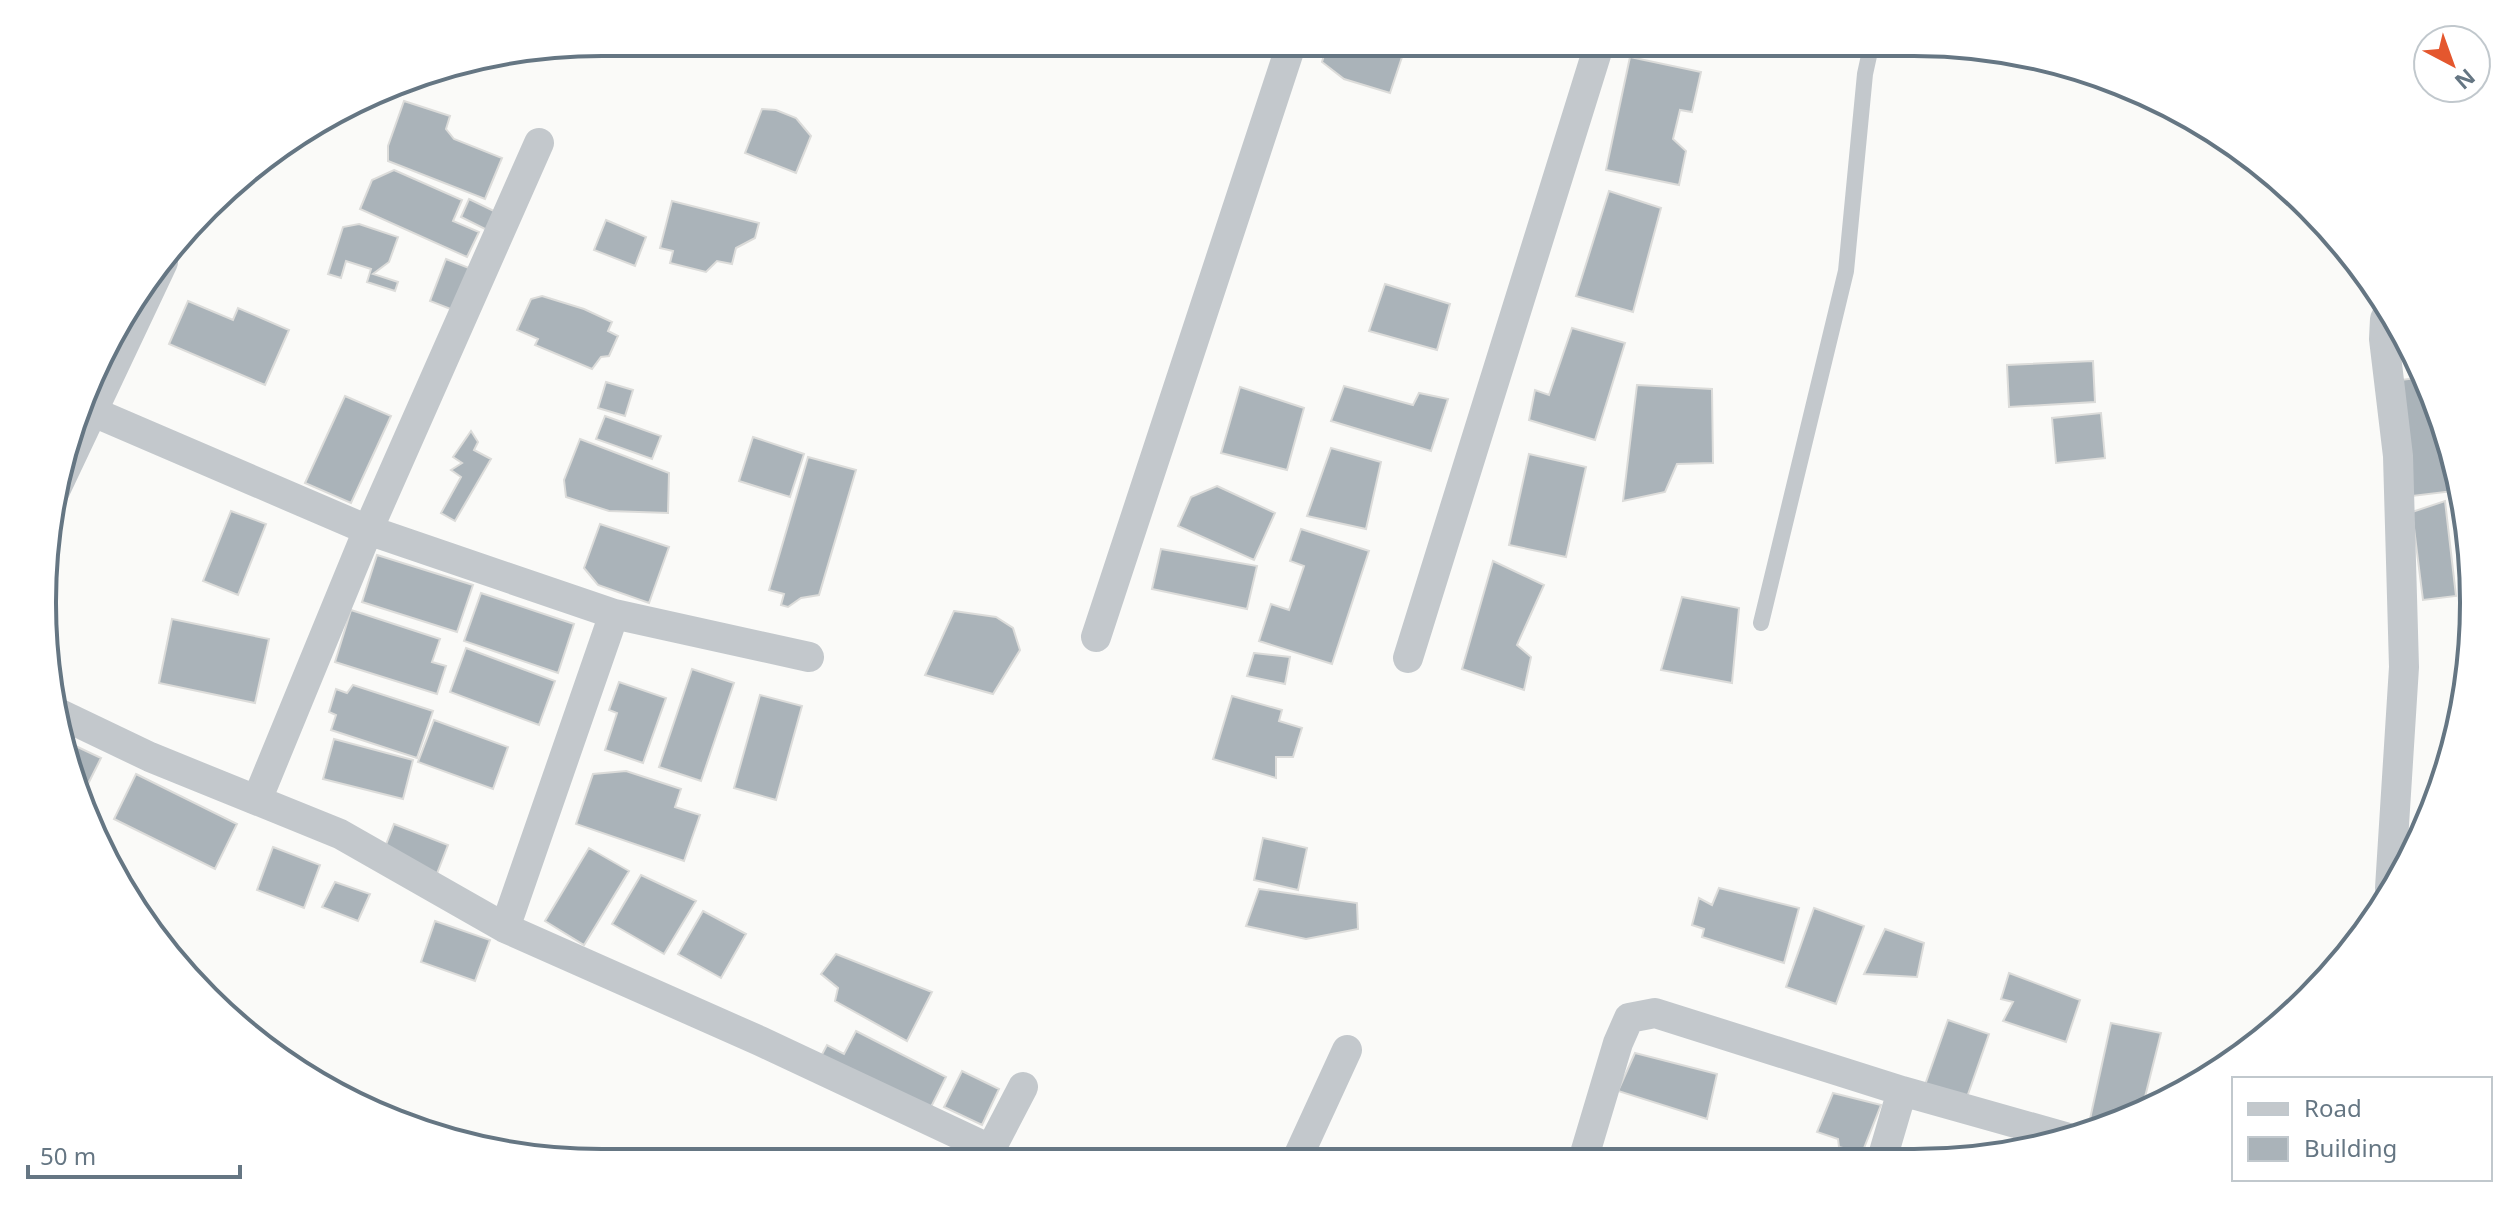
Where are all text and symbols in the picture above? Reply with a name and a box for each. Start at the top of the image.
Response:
north arrow [2412,24,2492,104]
text: N [2449,63,2482,97]
legend [2232,1077,2492,1181]
text: Road [2304,1091,2362,1124]
scale bar [28,1129,240,1179]
text: Building [2304,1131,2397,1164]
text: 50 m [40,1139,96,1172]

